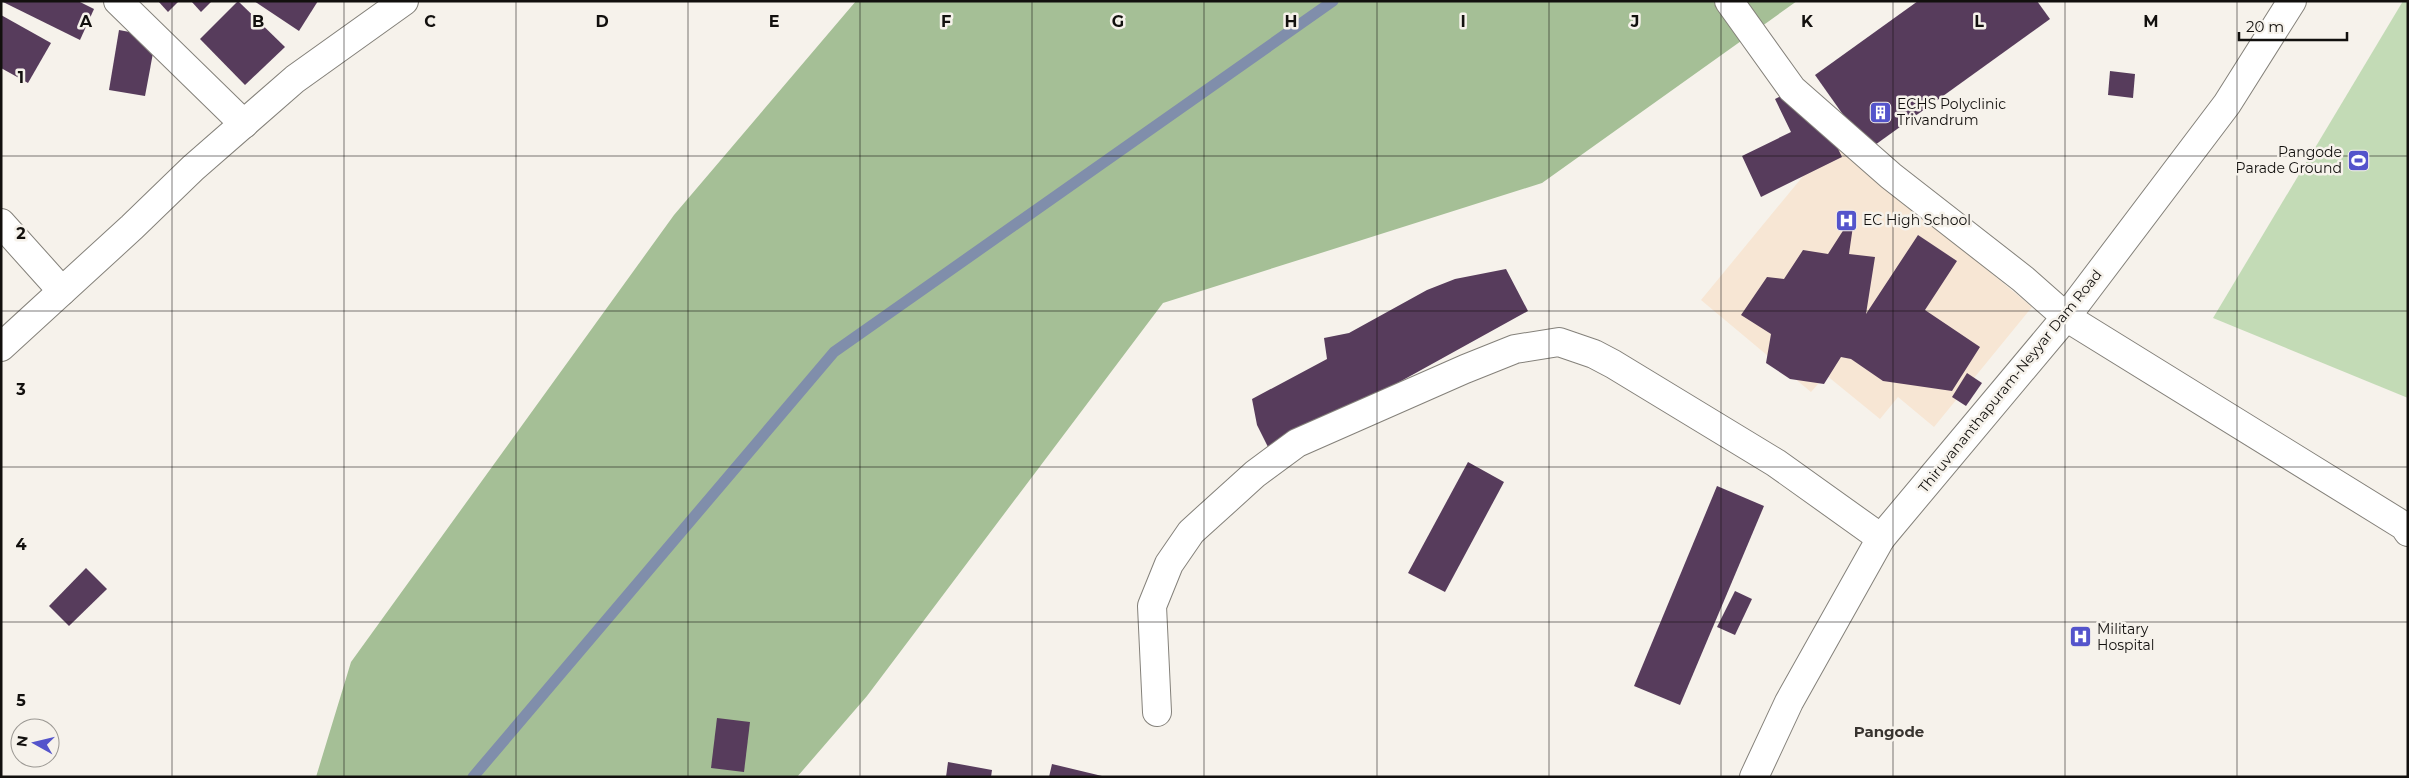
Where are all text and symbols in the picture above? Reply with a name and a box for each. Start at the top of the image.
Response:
scale bar [2239,10,2346,42]
text: A [79,12,93,31]
text: B [252,12,264,31]
text: C [424,12,436,31]
text: D [595,12,609,31]
text: E [769,12,779,31]
text: F [941,12,951,31]
text: G [1112,12,1124,31]
text: H [1285,12,1297,31]
text: I [1460,12,1466,31]
text: J [1630,12,1639,31]
text: K [1801,12,1814,31]
text: L [1974,12,1984,31]
text: M [2143,12,2159,31]
text: 20 m [2246,17,2284,36]
text: 1 [18,68,24,87]
place label: ECHS Polyclinic Trivandrum [1897,95,2006,129]
building icon: ECHS Polyclinic Trivandrum [1869,100,1893,124]
place label: Pangode Parade Ground [2236,143,2342,177]
sports icon: Pangode Parade Ground [2346,148,2370,172]
hospital icon: EC High School [1835,208,1859,232]
place label: EC High School [1863,211,1971,229]
text: 2 [16,224,26,243]
street label: Thiruvananthapuram-Neyyar Dam Road [1914,266,2106,496]
text: 3 [15,380,26,399]
text: 4 [15,535,27,554]
place label: Military Hospital [2097,620,2155,654]
hospital icon: Military Hospital [2069,625,2093,649]
text: 5 [16,691,26,710]
north arrow [10,718,60,768]
district label: Pangode [1854,722,1924,741]
text: N [12,734,32,748]

